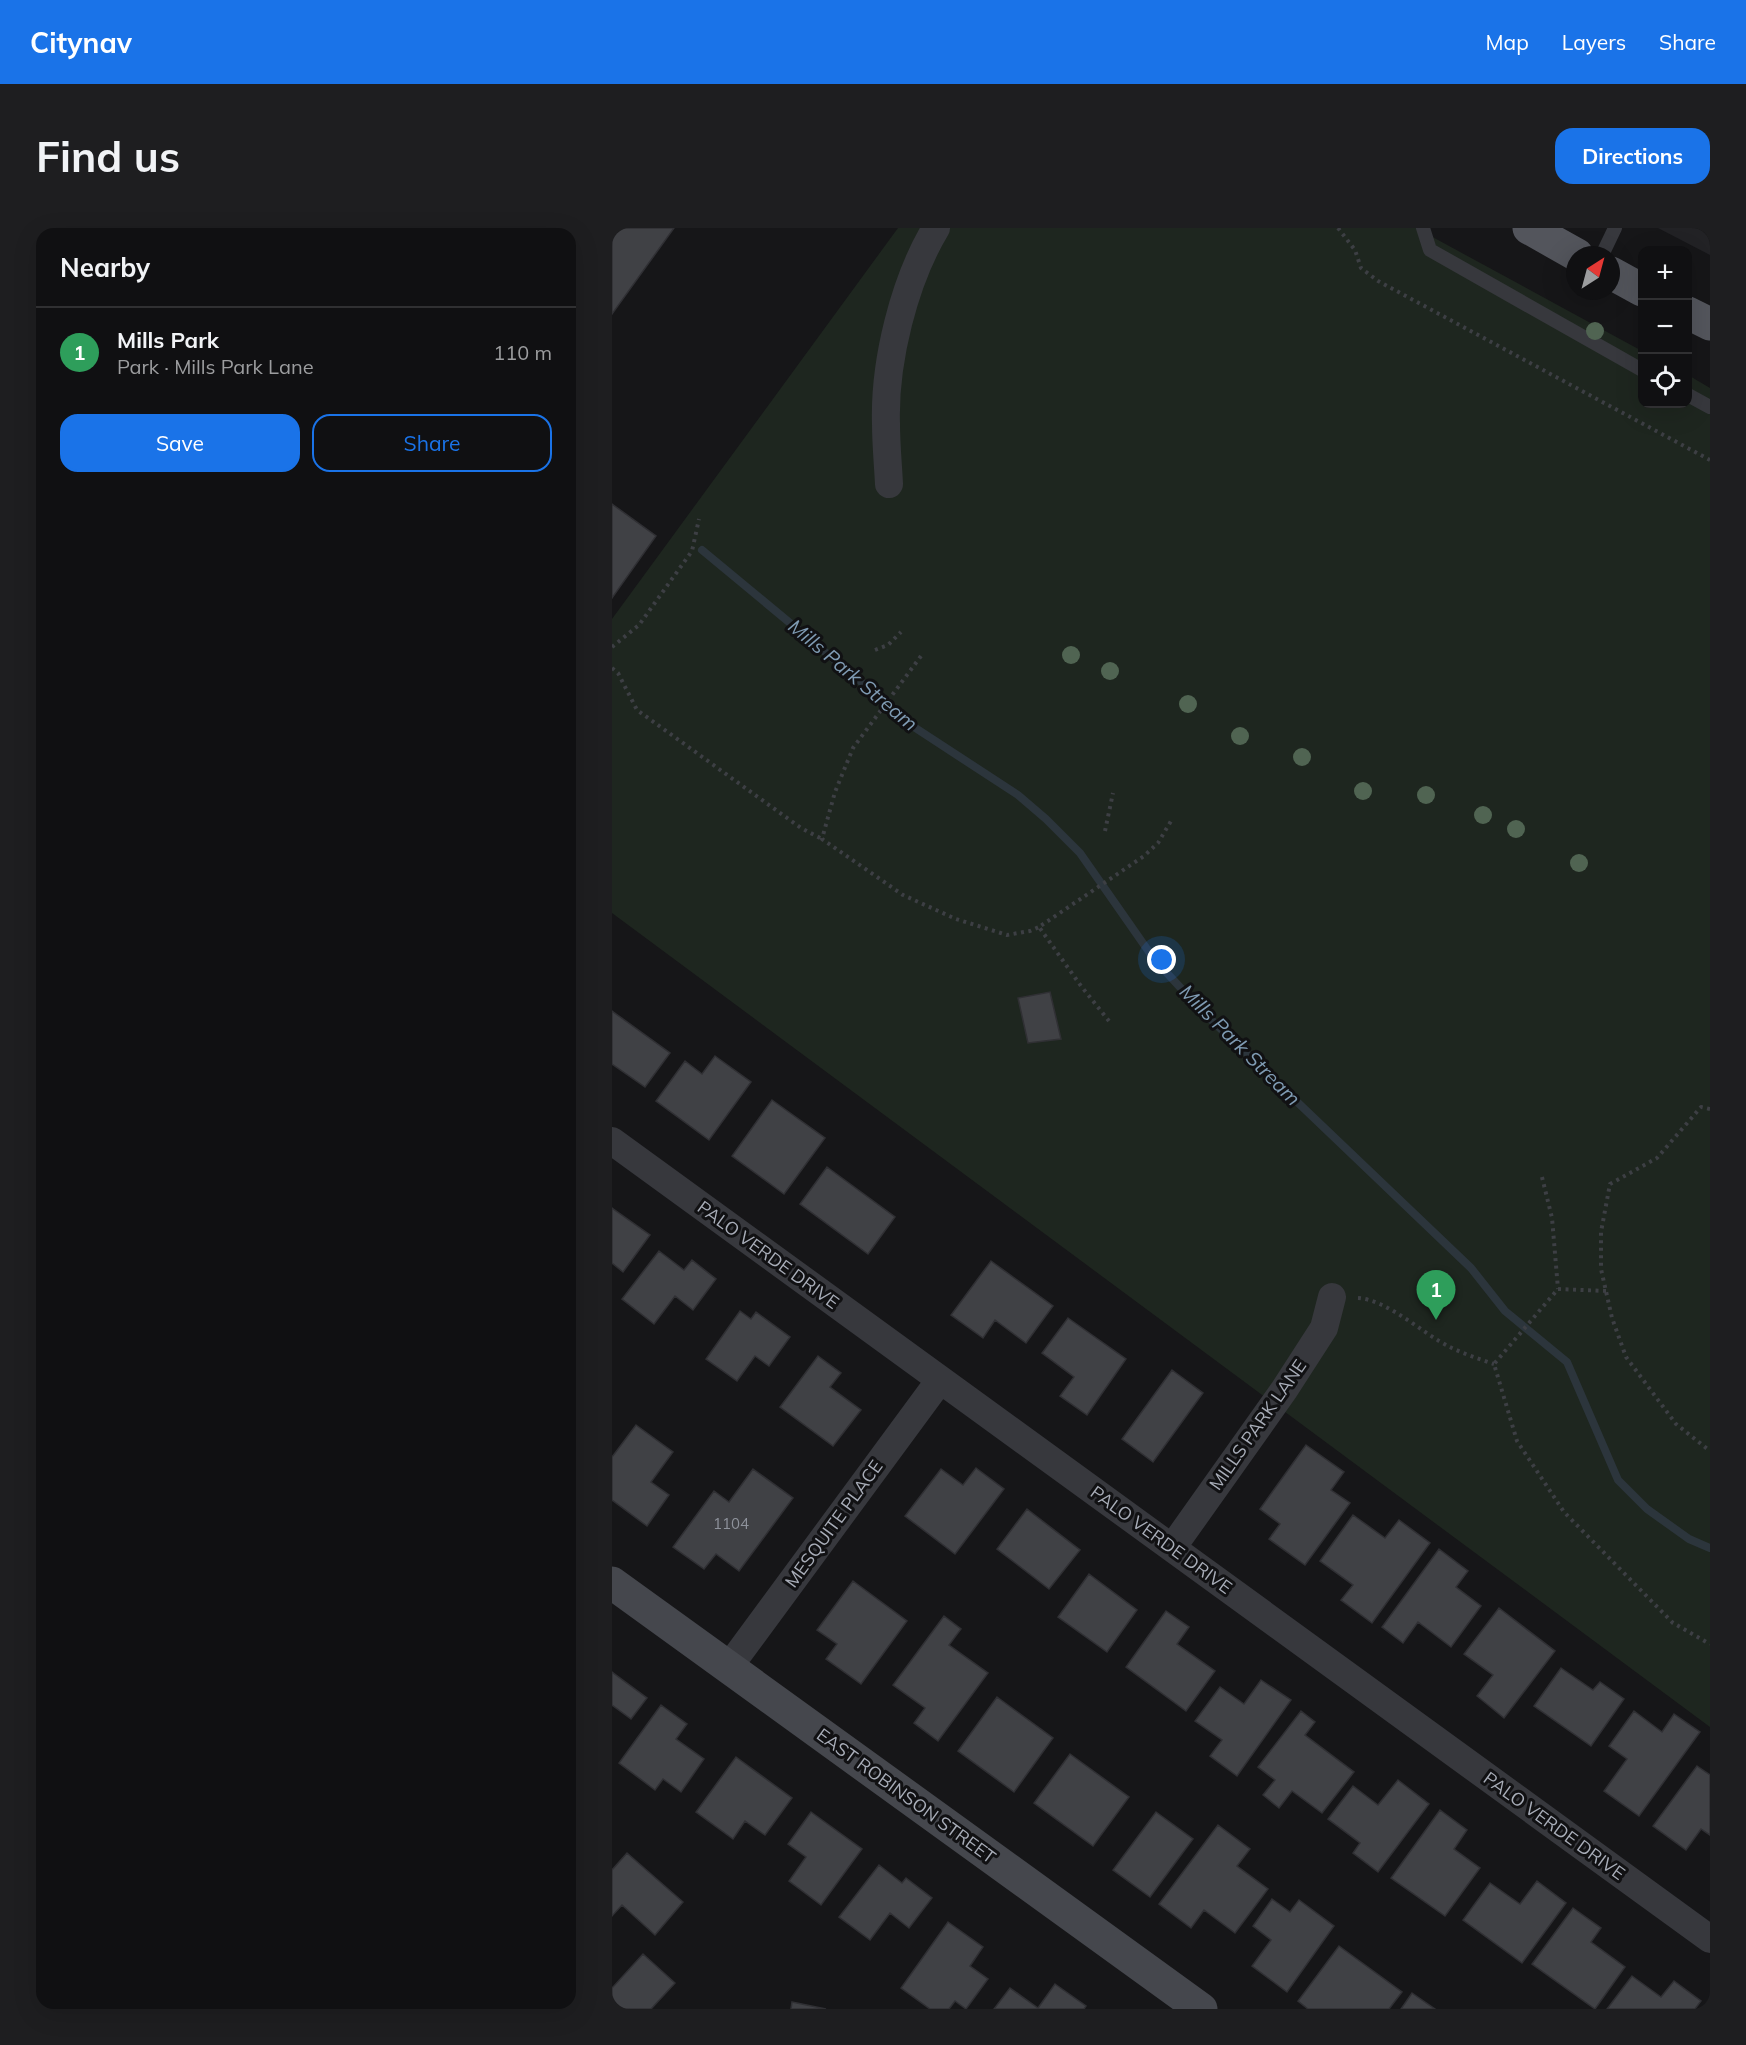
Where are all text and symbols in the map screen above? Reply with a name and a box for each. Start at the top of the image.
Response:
text: Citynav [30,25,132,60]
text: Map [1486,29,1529,55]
text: Layers [1562,29,1626,55]
text: Share [1659,29,1716,55]
button: Directions [1555,128,1710,184]
text: Find us [36,130,180,183]
north arrow [1566,246,1620,300]
map controls [1638,246,1692,408]
button: + [1638,246,1692,300]
text: Nearby [60,251,150,284]
button: − [1638,300,1692,354]
text: Mills Park [117,326,219,354]
text: 1 [74,340,86,365]
text: 110 m [493,340,552,365]
text: Park · Mills Park Lane [117,354,314,379]
button: locate [1638,354,1692,408]
button: Save [60,414,300,472]
button: Share [312,414,552,472]
water label: Mills Park Stream [784,613,923,736]
your location [1147,945,1176,974]
water label: Mills Park Stream [1175,979,1306,1110]
street label: PALO VERDE DRIVE [693,1195,844,1314]
pin: 1 [1416,1270,1456,1320]
street label: MILLS PARK LANE [1204,1355,1311,1494]
street label: MESQUITE PLACE [780,1455,888,1592]
street label: PALO VERDE DRIVE [1086,1480,1237,1599]
house number: 1104 [713,1514,749,1533]
street label: EAST ROBINSON STREET [812,1723,1000,1868]
street label: PALO VERDE DRIVE [1479,1766,1630,1885]

